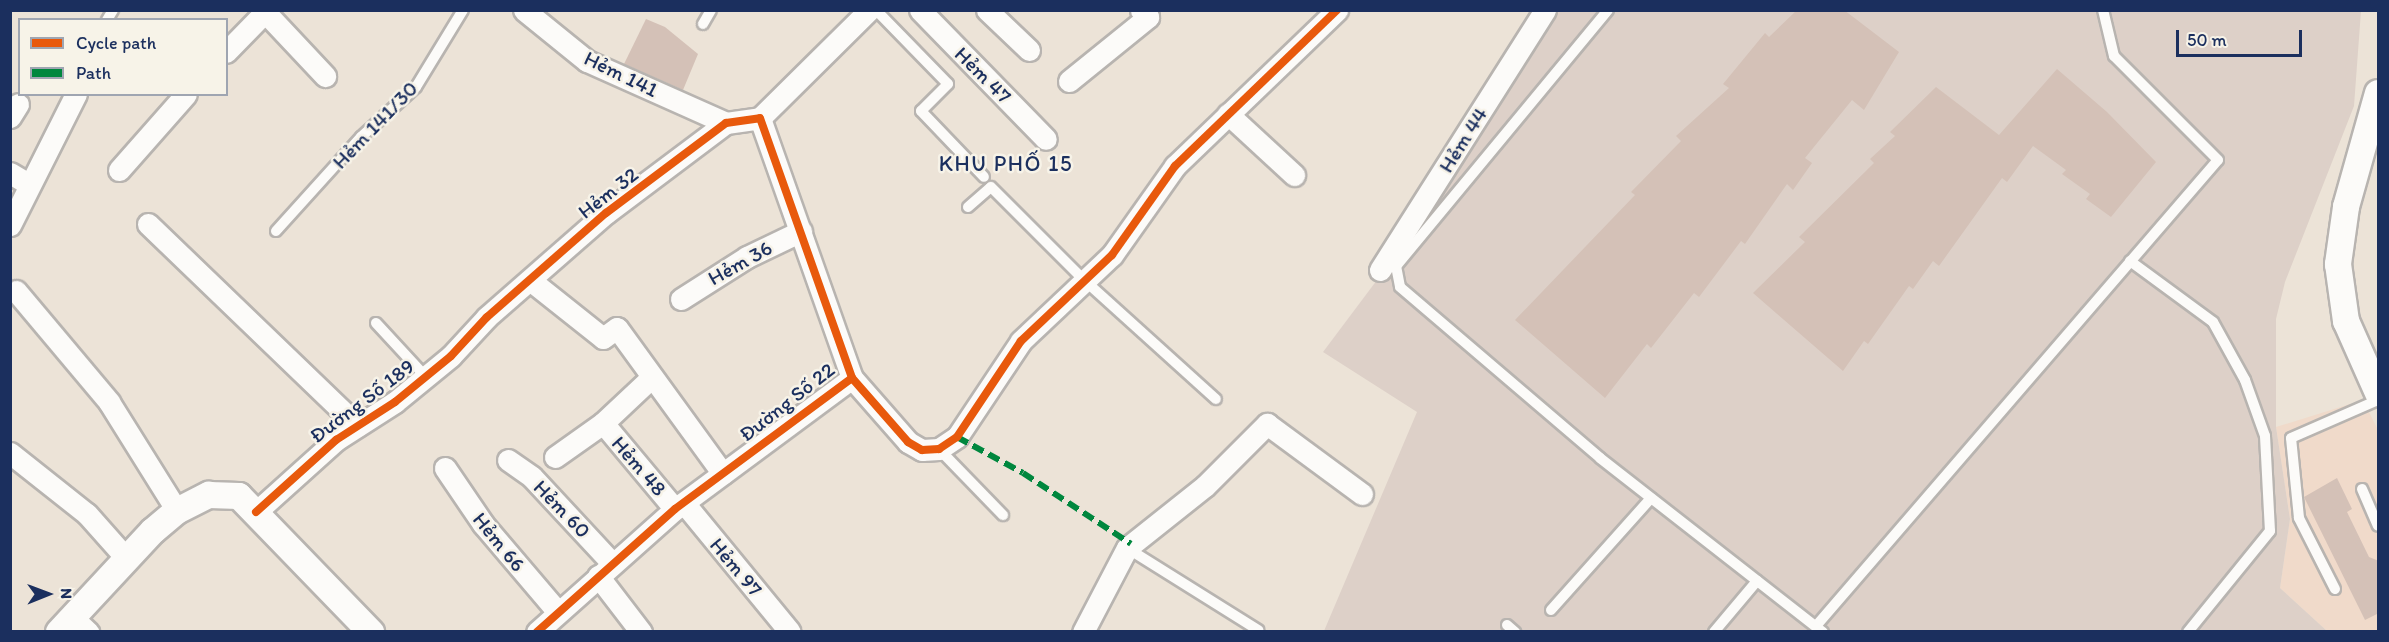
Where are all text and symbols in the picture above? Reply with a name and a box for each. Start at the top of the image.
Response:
legend [18,18,228,96]
scale bar [2179,18,2305,56]
text: 50 m [2187,29,2227,51]
text: Cycle path [76,32,156,54]
street label: Hẻm 47 [949,41,1017,109]
street label: Hẻm 141 [580,45,662,103]
text: Path [76,62,111,84]
street label: Hẻm 141/30 [327,76,423,174]
street label: Hẻm 44 [1433,103,1493,177]
district label: KHU PHỐ 15 [939,151,1073,177]
street label: Hẻm 32 [573,162,643,224]
street label: Hẻm 36 [704,235,776,291]
street label: Đường Số 189 [305,354,419,448]
street label: Đường Số 22 [734,357,840,447]
street label: Hẻm 48 [606,431,672,501]
street label: Hẻm 60 [528,475,596,543]
street label: Hẻm 66 [467,507,531,577]
street label: Hẻm 97 [704,533,768,601]
north arrow [18,564,78,624]
text: N [57,588,76,599]

